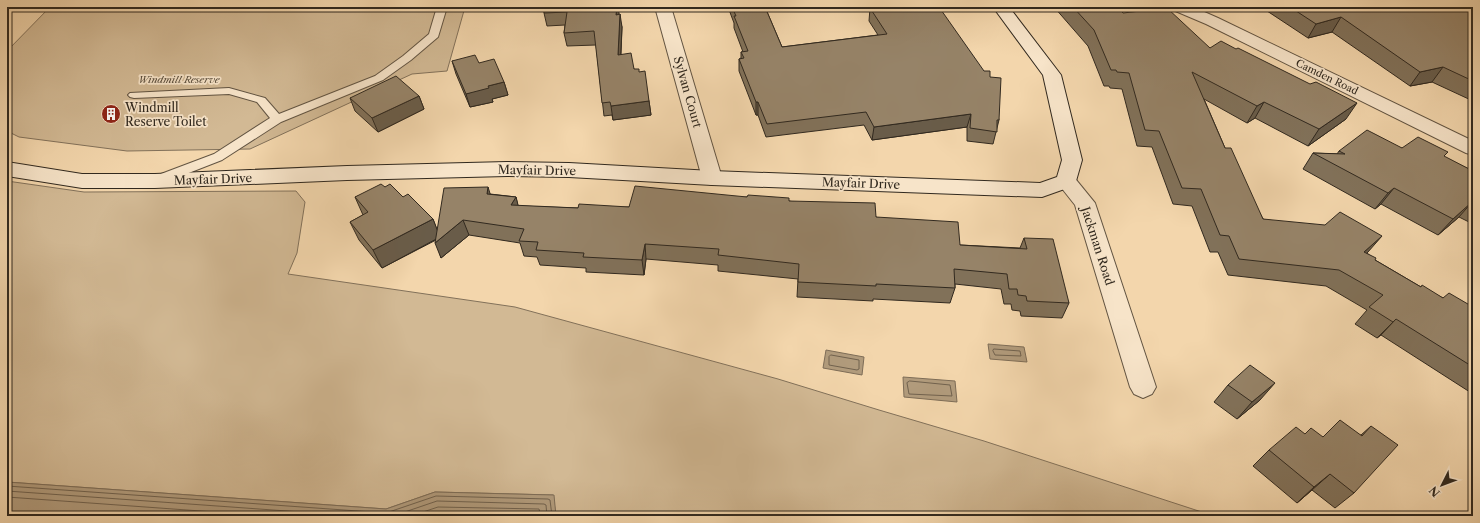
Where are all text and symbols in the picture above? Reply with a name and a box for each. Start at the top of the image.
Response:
street label: Sylvan Court [671,55,706,130]
street label: Camden Road [1294,56,1360,98]
park label: Windmill Reserve [138,73,221,86]
place label: Windmill Reserve Toilet [124,100,207,129]
building icon: Windmill Reserve Toilet [100,103,122,125]
street label: Mayfair Drive [498,162,577,178]
street label: Mayfair Drive [174,170,253,188]
street label: Mayfair Drive [822,174,901,192]
street label: Jackman Road [1078,203,1118,288]
north arrow [1422,465,1462,505]
text: N [1426,483,1443,500]

